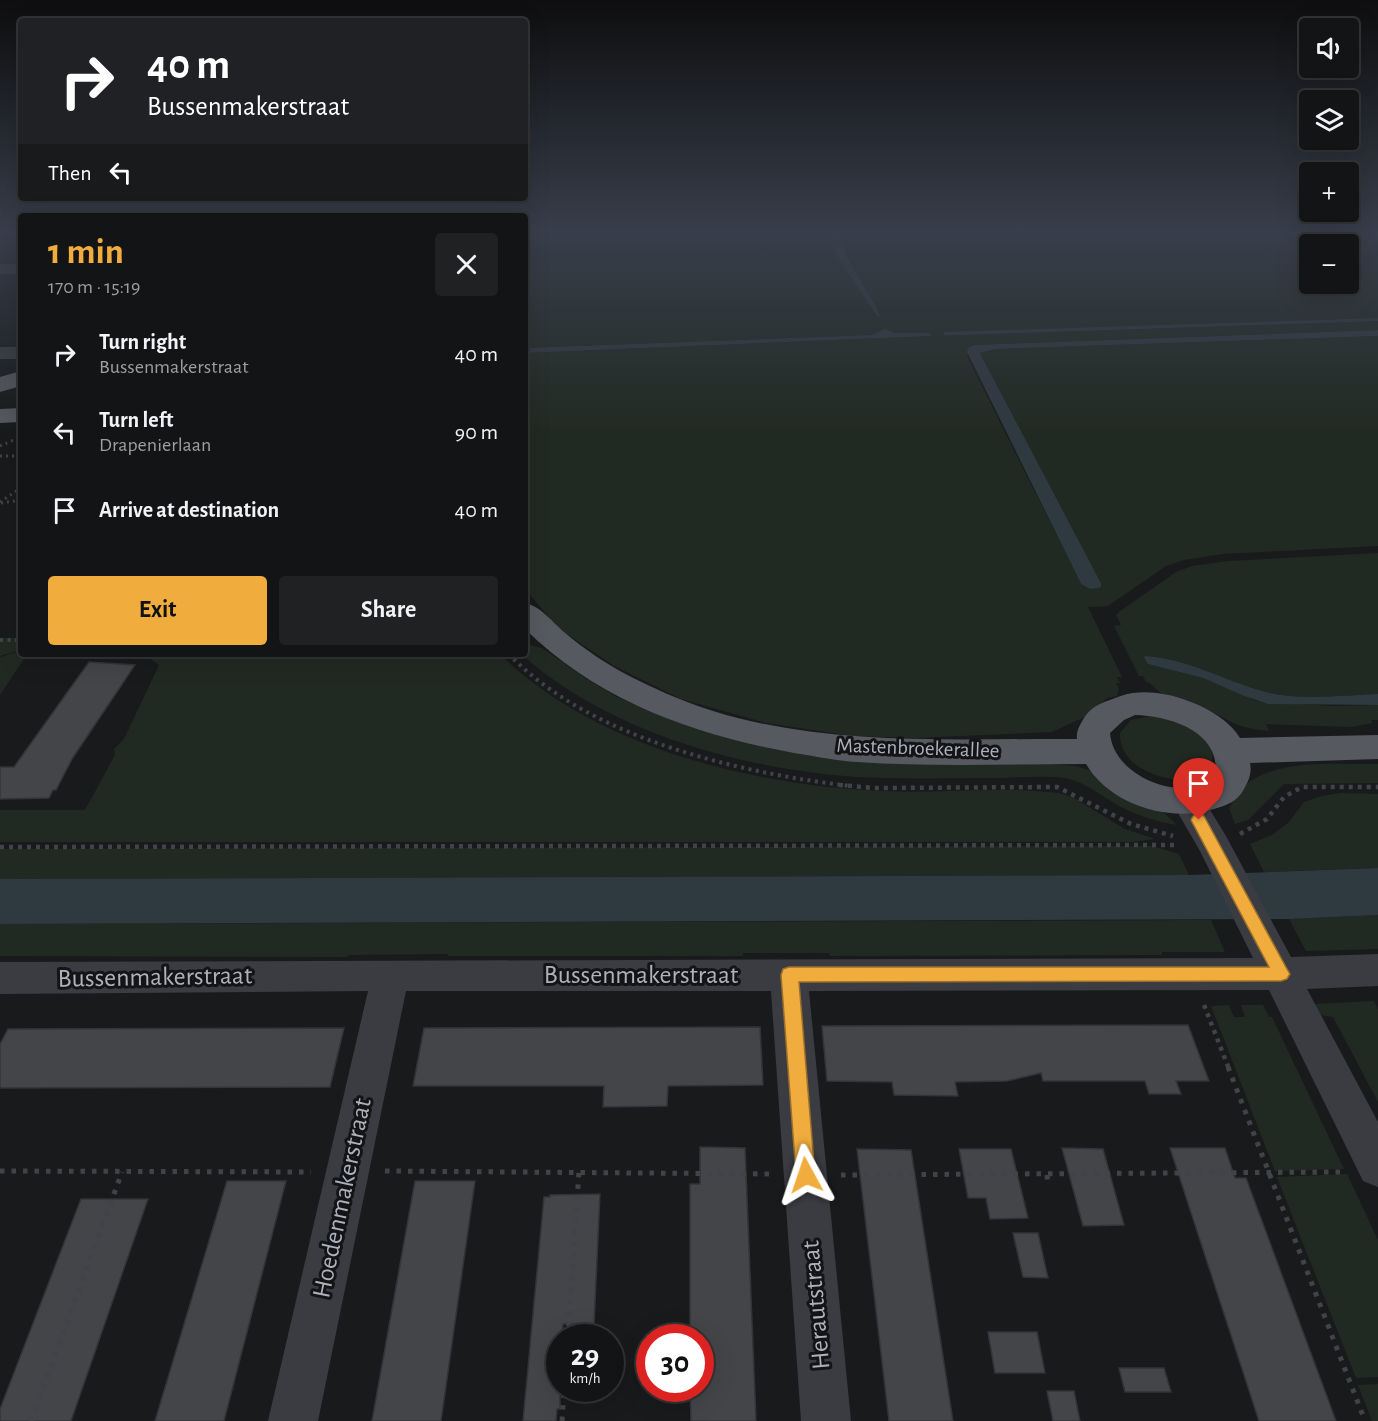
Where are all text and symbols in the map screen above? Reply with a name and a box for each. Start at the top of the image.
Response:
map controls [1299,18,1359,294]
button: sound [1299,18,1359,78]
icon: right [48,42,126,120]
text: 40 m [147,44,230,86]
button: layers [1299,90,1359,150]
text: Bussenmakerstraat [147,93,349,120]
icon: left [104,156,137,189]
text: Then [48,162,92,184]
button: + [1299,162,1359,222]
button: close [435,233,498,296]
text: 1 min [48,234,124,270]
button: − [1299,234,1359,294]
text: 170 m · 15:19 [48,277,140,297]
text: Turn right [99,331,186,353]
icon: right [48,338,81,371]
text: 40 m [455,343,498,365]
text: Bussenmakerstraat [99,357,249,377]
text: Turn left [99,409,173,431]
icon: left [48,416,81,449]
text: 90 m [455,421,498,443]
text: Drapenierlaan [99,435,211,455]
icon: arrive [48,494,81,527]
text: Arrive at destination [99,499,279,521]
text: 40 m [455,499,498,521]
button: Exit [48,576,267,645]
button: Share [279,576,498,645]
street label: Mastenbroekerallee [836,735,1000,761]
pin [1173,758,1224,820]
icon: arrive [1182,767,1215,800]
street label: Bussenmakerstraat [57,962,253,992]
street label: Bussenmakerstraat [544,962,738,988]
street label: Hoedenmakerstraat [308,1096,376,1300]
position arrow [774,1143,838,1207]
street label: Herautstraat [797,1239,835,1371]
speed limit sign: 30 [636,1324,714,1402]
text: 29 [571,1341,599,1371]
text: km/h [570,1371,600,1386]

